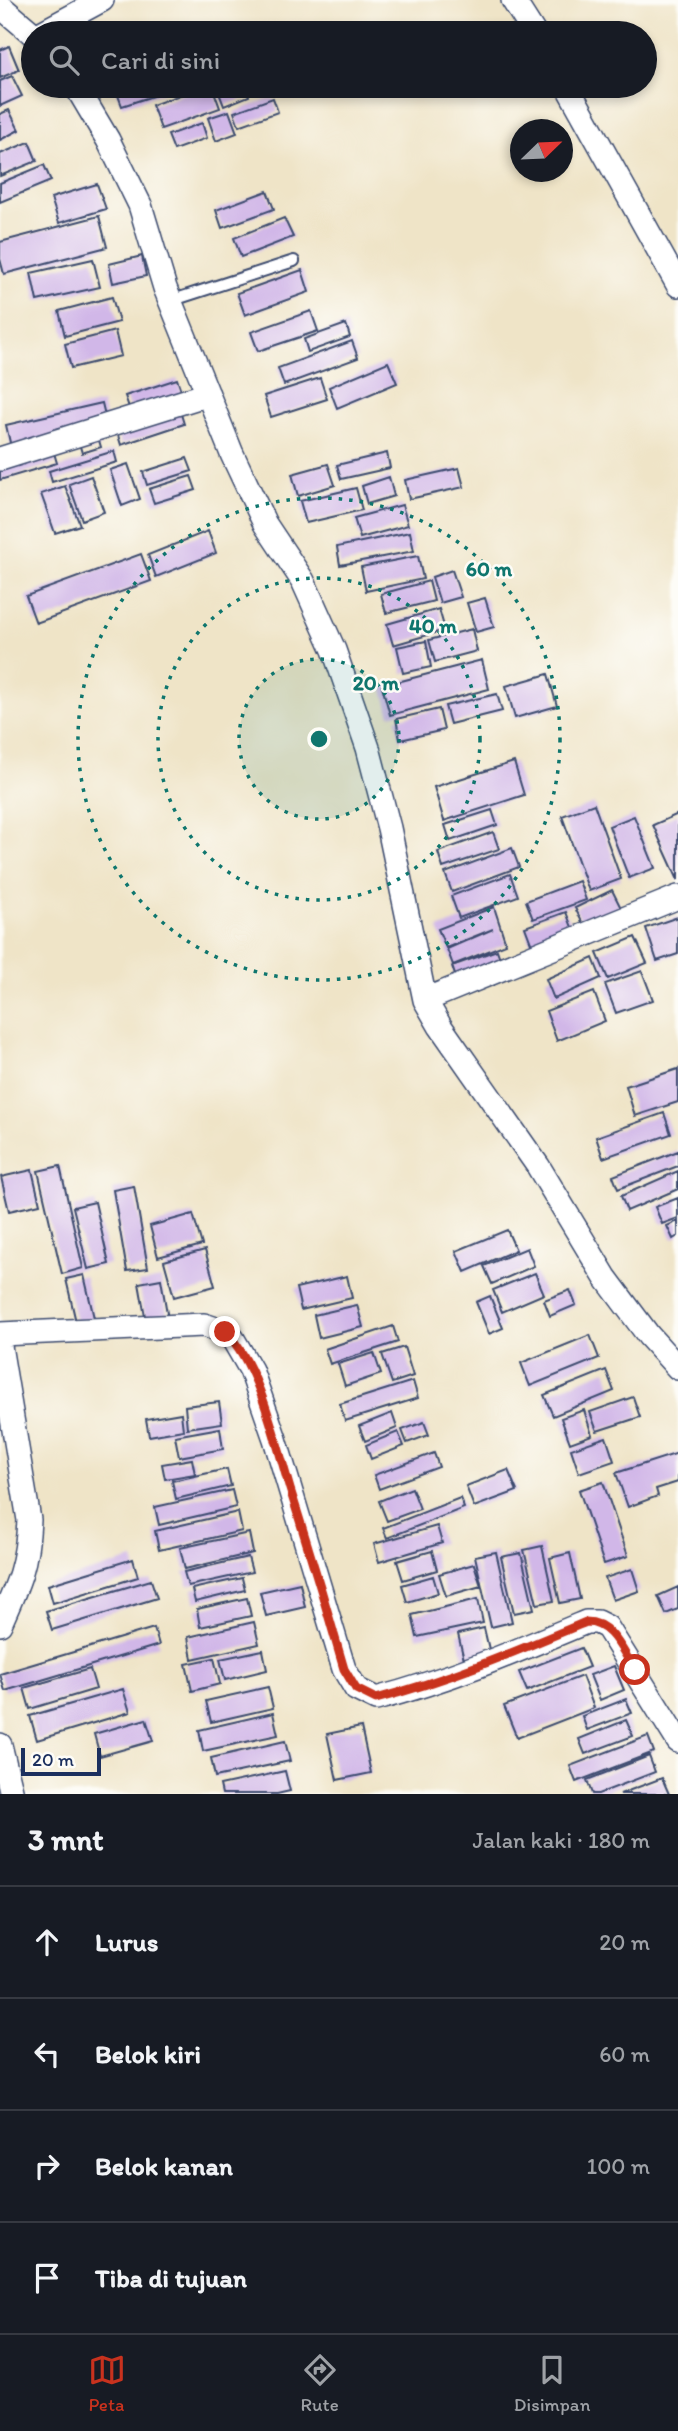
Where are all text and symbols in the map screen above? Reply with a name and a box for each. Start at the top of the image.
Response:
search box [21,21,657,98]
icon: search [45,41,83,79]
text: Cari di sini [101,44,220,76]
north arrow [510,119,573,182]
text: 60 m [466,556,513,581]
text: 40 m [409,613,457,638]
text: 20 m [353,670,400,695]
centre of rings [307,727,331,751]
route end [209,1316,240,1347]
route start [619,1654,650,1685]
scale bar [21,1745,102,1777]
text: 20 m [32,1748,74,1771]
text: 3 mnt [28,1821,104,1858]
text: Jalan kaki · 180 m [473,1826,650,1854]
icon: ahead [28,1923,66,1961]
text: Lurus [95,1926,158,1958]
text: 20 m [599,1928,650,1956]
icon: left [28,2035,66,2073]
text: Belok kiri [95,2038,201,2070]
text: 60 m [599,2040,650,2068]
icon: right [28,2147,66,2185]
text: Belok kanan [95,2150,233,2182]
text: 100 m [586,2152,650,2180]
icon: arrive [28,2259,66,2297]
text: Tiba di tujuan [95,2262,247,2294]
tab: Peta [88,2351,126,2416]
tab: Rute [301,2351,339,2416]
tab: Disimpan [514,2351,590,2416]

